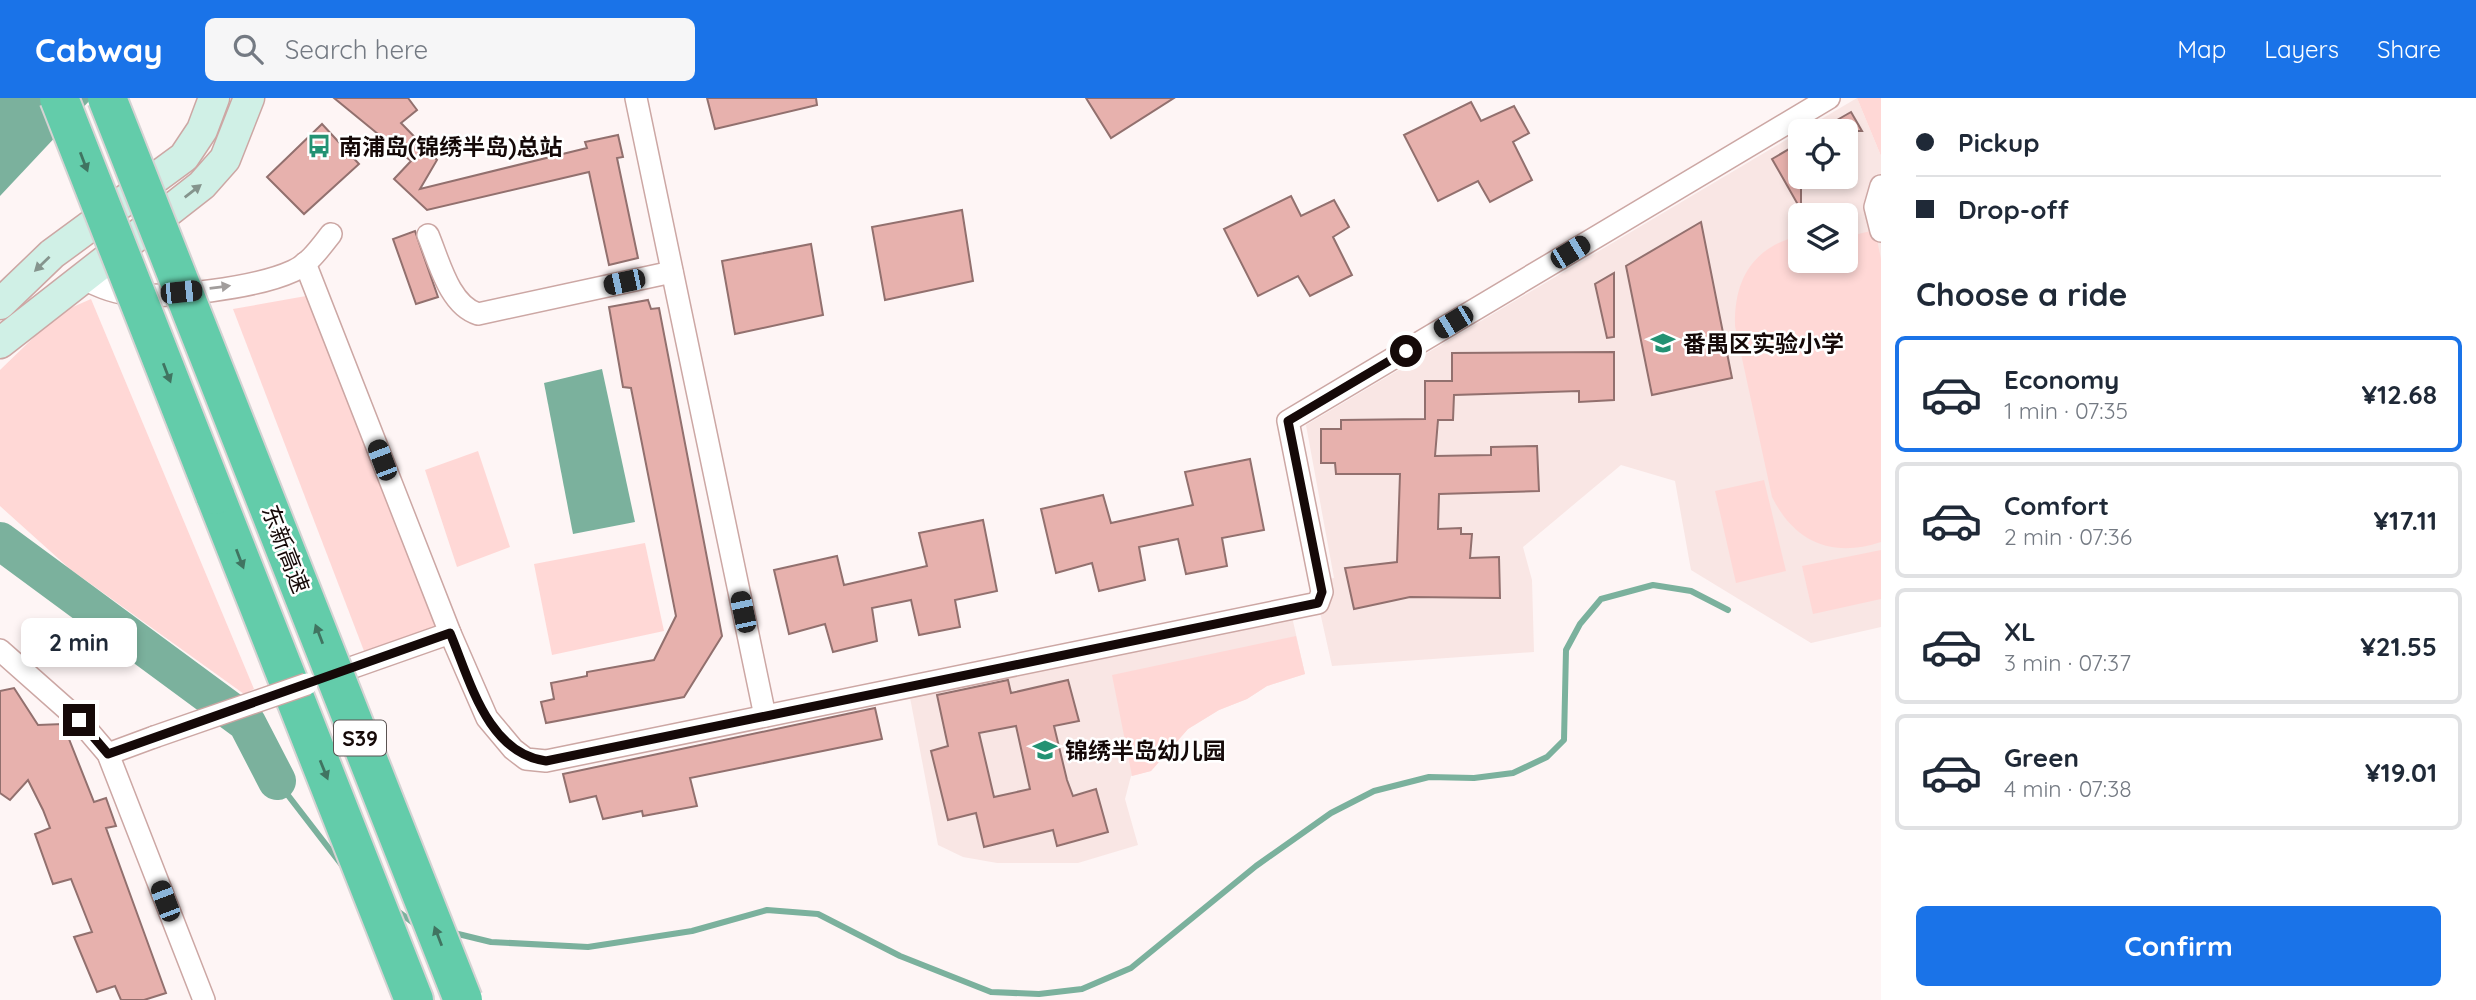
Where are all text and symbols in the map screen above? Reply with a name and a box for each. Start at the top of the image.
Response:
search box [205,18,695,81]
text: Cabway [35,29,163,70]
icon: search [229,30,267,68]
text: Search here [285,33,428,66]
text: Map [2177,34,2226,64]
text: Layers [2264,34,2339,64]
text: Share [2377,34,2441,64]
map controls [1788,119,1858,273]
button: locate [1788,119,1858,189]
text: Pickup [1958,126,2040,159]
bus stop icon: 南浦岛(锦绣半岛)总站 [305,132,333,160]
place label: 南浦岛(锦绣半岛)总站 [339,132,562,161]
one-way arrow [79,151,90,172]
one-way arrow [184,184,202,199]
text: Drop-off [1958,193,2069,226]
button: layers [1788,203,1858,273]
car [1547,232,1594,272]
one-way arrow [34,255,51,271]
car [602,267,647,297]
text: Choose a ride [1916,274,2128,314]
car [160,279,203,305]
one-way arrow [209,282,231,293]
car [1430,302,1477,342]
school or university icon: 番禺区实验小学 [1649,329,1677,357]
place label: 番禺区实验小学 [1683,329,1844,358]
route start [1390,335,1422,367]
one-way arrow [162,363,173,384]
icon: car [1920,363,1983,426]
text: Economy [2004,363,2119,396]
text: ¥12.68 [2361,378,2437,411]
text: 1 min · 07:35 [2004,396,2128,425]
car [365,437,400,483]
icon: car [1920,489,1983,552]
text: Comfort [2004,489,2109,522]
street label: 东新高速 [256,501,316,597]
text: ¥17.11 [2374,504,2437,537]
text: 2 min · 07:36 [2004,522,2132,551]
one-way arrow [235,548,246,569]
car [729,589,758,635]
icon: car [1920,615,1983,678]
text: XL [2004,615,2036,648]
callout: 2 min [21,618,137,668]
one-way arrow [314,623,325,644]
text: 2 min [49,628,109,657]
text: ¥21.55 [2360,630,2437,663]
text: 3 min · 07:37 [2004,648,2131,677]
route end [63,704,95,736]
road number: S39 [334,720,386,756]
school or university icon: 锦绣半岛幼儿园 [1031,736,1059,764]
place label: 锦绣半岛幼儿园 [1065,736,1226,765]
icon: car [1920,741,1983,804]
text: Green [2004,741,2079,774]
text: ¥19.01 [2365,756,2437,789]
one-way arrow [318,760,329,781]
text: 4 min · 07:38 [2004,774,2132,803]
car [148,878,183,924]
button: Confirm [1916,906,2441,986]
one-way arrow [433,926,444,947]

